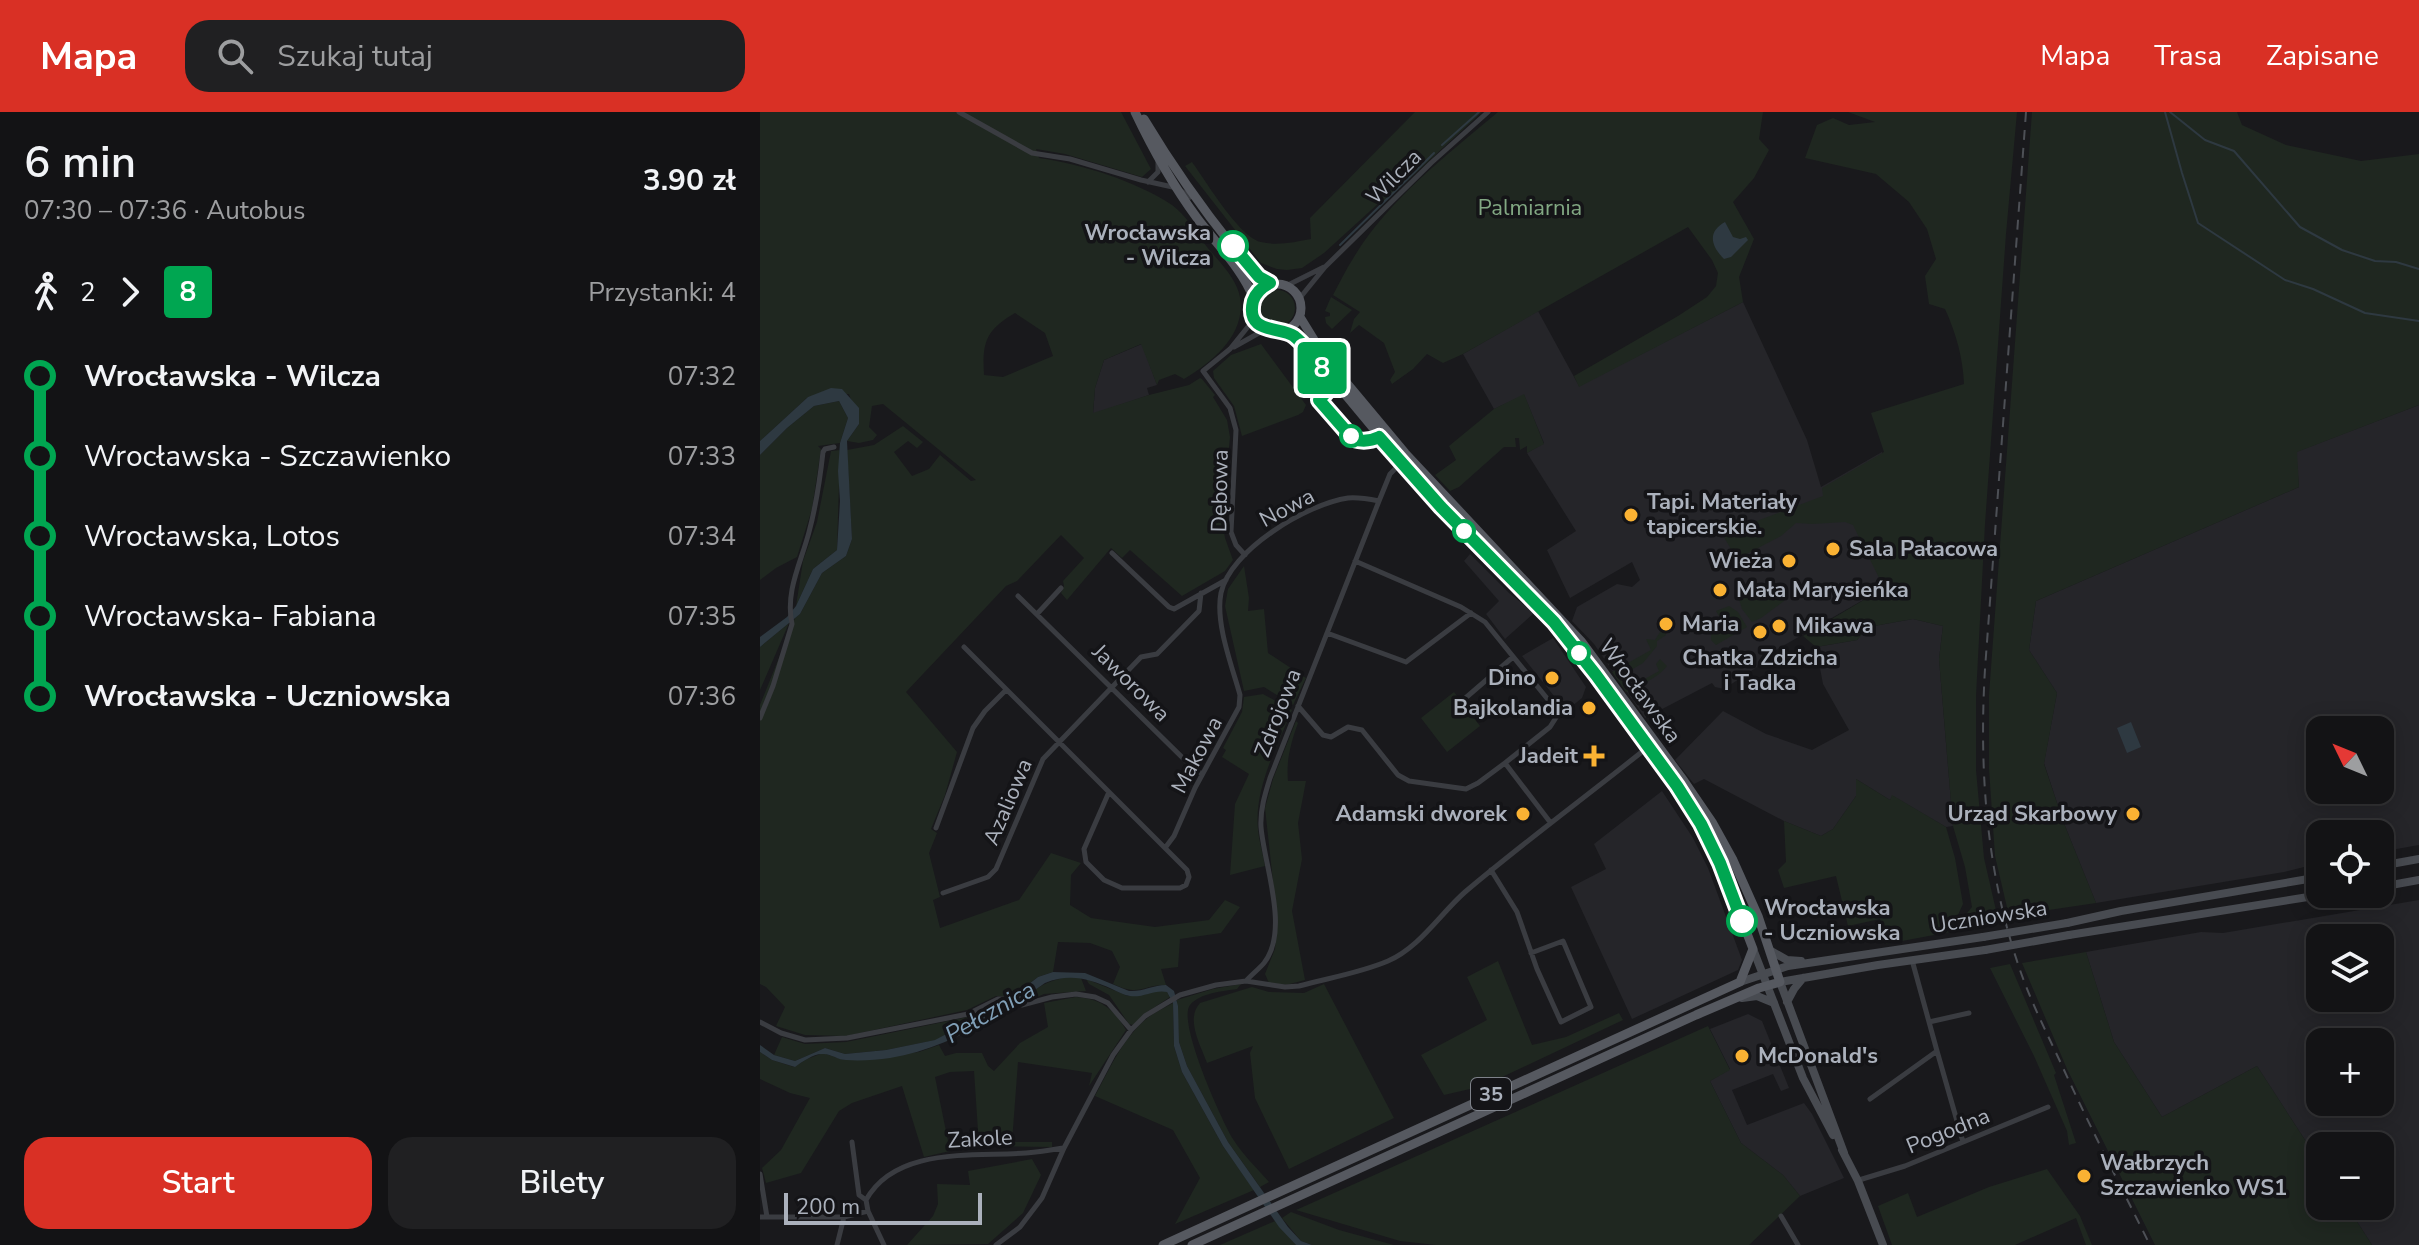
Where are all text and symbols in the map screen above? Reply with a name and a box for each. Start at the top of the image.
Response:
search box [185,20,745,92]
text: Mapa [40,31,137,82]
icon: search [213,34,257,78]
text: Szukaj tutaj [277,36,433,77]
text: Mapa [2040,37,2110,75]
text: Trasa [2154,37,2222,75]
text: Zapisane [2266,37,2379,75]
text: 6 min [24,133,136,193]
street label: Wilcza [1359,142,1429,212]
text: 3.90 zł [643,160,736,201]
text: 07:30 – 07:36 · Autobus [24,193,306,228]
park label: Palmiarnia [1478,193,1582,223]
place label: Wrocławska - Wilcza [1084,218,1211,273]
marker: Wrocławska - Wilcza [1218,231,1248,261]
icon: walk [24,270,68,314]
icon: forward [108,270,152,314]
text: 8 [180,273,196,311]
text: 2 [80,275,96,310]
text: Przystanki: 4 [588,275,736,310]
line badge: 8 [1296,342,1348,394]
text: 8 [1314,349,1330,387]
text: Wrocławska - Wilcza [84,356,381,397]
text: 07:32 [668,359,736,394]
unlabelled marker [1340,425,1362,447]
text: Wrocławska - Szczawienko [84,436,451,477]
text: 07:33 [668,439,736,474]
street label: Dębowa [1204,449,1236,533]
street label: Nowa [1254,481,1320,535]
place label: Tapi. Materiały tapicerskie. [1647,487,1798,542]
marker: Tapi. Materiały tapicerskie. [1622,506,1640,524]
text: Wrocławska, Lotos [84,516,340,557]
text: 07:34 [668,519,736,554]
unlabelled marker [1453,520,1475,542]
place label: Sala Pałacowa [1849,534,1998,564]
marker: Sala Pałacowa [1824,540,1842,558]
place label: Wieża [1709,546,1773,576]
marker: Wieża [1780,552,1798,570]
place label: Mała Marysieńka [1736,575,1909,605]
marker: Mała Marysieńka [1711,581,1729,599]
text: Wrocławska- Fabiana [84,596,377,637]
text: 07:35 [668,599,736,634]
place label: Maria [1682,609,1739,639]
place label: Mikawa [1795,611,1874,641]
marker: Maria [1657,615,1675,633]
marker: Mikawa [1770,617,1788,635]
marker: Chatka Zdzicha i Tadka [1751,623,1769,641]
street label: Wrocławska [1592,633,1688,749]
street label: Jaworowa [1085,637,1177,729]
unlabelled marker [1568,642,1590,664]
place label: Chatka Zdzicha i Tadka [1682,643,1838,698]
place label: Dino [1488,663,1536,693]
street label: Zdrojowa [1247,664,1309,762]
marker: Dino [1543,669,1561,687]
text: Wrocławska - Uczniowska [84,676,451,717]
text: 07:36 [668,679,736,714]
place label: Bajkolandia [1453,693,1573,723]
marker: Bajkolandia [1580,699,1598,717]
street label: Makowa [1164,711,1230,799]
north arrow [2306,716,2394,804]
map controls [2306,716,2394,1220]
place label: Jadeit [1518,741,1579,771]
marker: Jadeit [1585,747,1603,765]
street label: Azaliowa [976,754,1040,850]
place label: Adamski dworek [1336,799,1508,829]
place label: Urząd Skarbowy [1947,799,2117,829]
marker: Adamski dworek [1514,805,1532,823]
marker: Urząd Skarbowy [2124,805,2142,823]
button: locate [2306,820,2394,908]
place label: Wrocławska - Uczniowska [1764,893,1900,948]
street label: Uczniowska [1929,893,2049,941]
marker: Wrocławska - Uczniowska [1727,906,1757,936]
button: layers [2306,924,2394,1012]
water label: Pełcznica [939,973,1041,1051]
button: + [2306,1028,2394,1116]
place label: McDonald's [1758,1041,1878,1071]
marker: McDonald's [1733,1047,1751,1065]
road number: 35 [1471,1078,1511,1110]
street label: Pogodna [1902,1101,1994,1161]
street label: Zakole [947,1122,1013,1156]
button: − [2306,1132,2394,1220]
button: Start [24,1137,372,1229]
button: Bilety [388,1137,736,1229]
place label: Wałbrzych Szczawienko WS1 [2100,1148,2287,1203]
marker: Wałbrzych Szczawienko WS1 [2075,1167,2093,1185]
scale bar [784,1189,982,1225]
text: 200 m [796,1192,860,1222]

